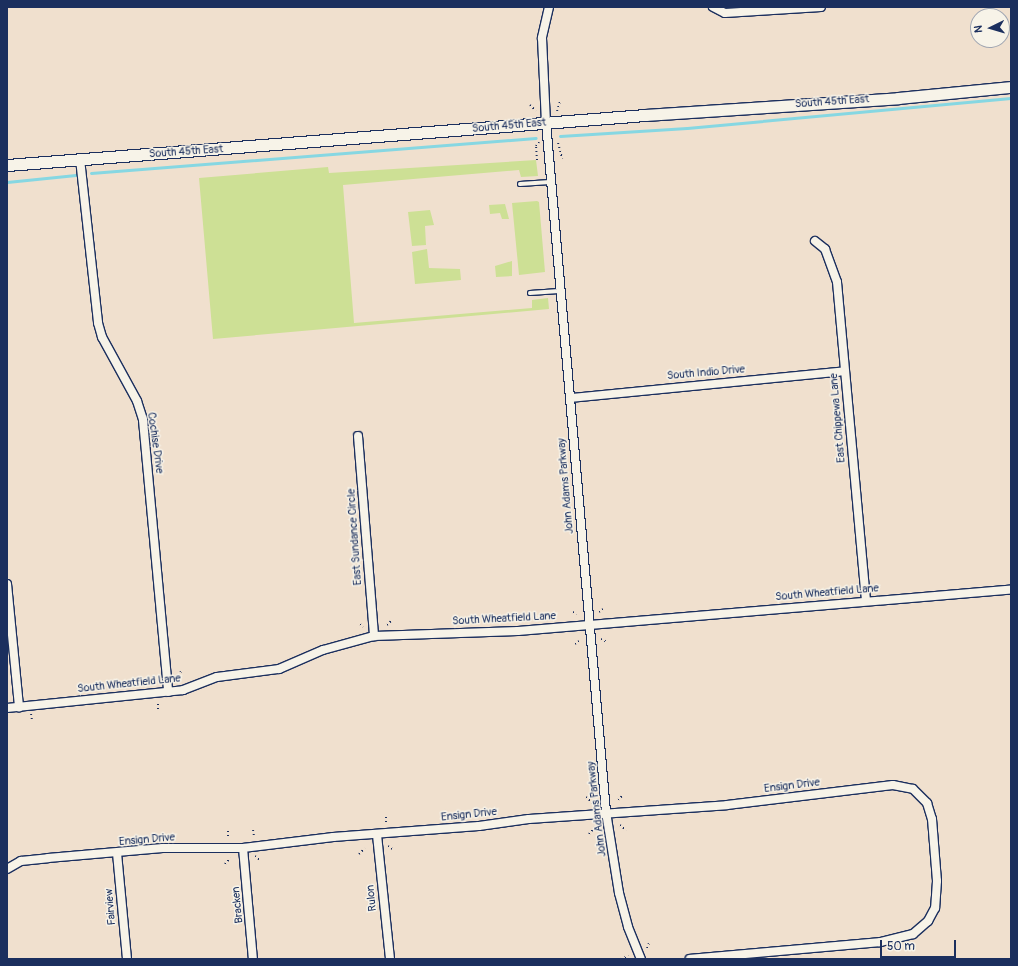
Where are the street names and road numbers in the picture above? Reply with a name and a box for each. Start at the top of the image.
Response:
street label: South 45th East [794,93,870,111]
street label: South 45th East [471,116,547,136]
street label: South 45th East [148,143,224,161]
street label: South Indio Drive [666,363,746,383]
street label: East Chippewa Lane [828,373,848,463]
street label: Cochise Drive [144,412,166,474]
street label: John Adams Parkway [555,438,577,534]
street label: East Sundance Circle [345,488,365,586]
street label: South Wheatfield Lane [775,582,879,604]
street label: South Wheatfield Lane [452,610,556,628]
street label: South Wheatfield Lane [77,672,181,696]
street label: John Adams Parkway [585,761,609,857]
street label: Ensign Drive [763,776,821,796]
street label: Ensign Drive [440,805,498,825]
street label: Ensign Drive [118,831,176,849]
street label: Rulon [364,884,380,912]
street label: Bracken [230,886,246,924]
street label: Fairview [103,888,119,926]

